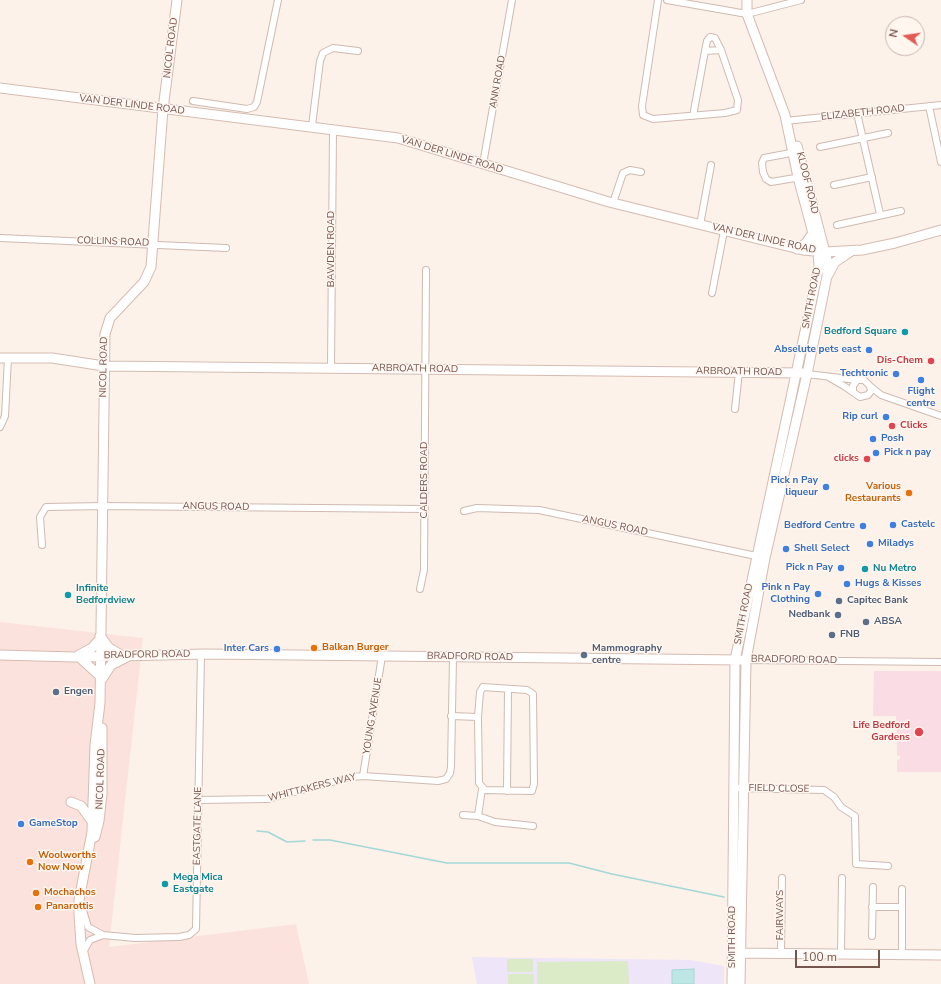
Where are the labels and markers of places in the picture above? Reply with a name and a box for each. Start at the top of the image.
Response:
place label: Bedford Square [824,326,897,338]
marker: Bedford Square [900,327,910,337]
place label: Abselute pets east [774,344,861,356]
marker: Abselute pets east [864,345,874,355]
place label: Dis-Chem [877,355,923,367]
marker: Dis-Chem [926,356,936,366]
place label: Techtronic [840,368,888,380]
marker: Techtronic [891,369,901,379]
marker: Flight centre [916,375,926,385]
place label: Flight centre [907,386,935,410]
place label: Rip curl [842,411,878,423]
marker: Rip curl [881,412,891,422]
place label: Clicks [900,420,927,432]
marker: Clicks [887,421,897,431]
place label: Posh [881,433,904,445]
marker: Posh [868,434,878,444]
place label: Pick n pay [884,447,931,459]
marker: Pick n pay [871,448,881,458]
place label: clicks [834,453,859,465]
marker: clicks [862,454,872,464]
place label: Pick n Pay liqueur [771,475,818,498]
place label: Various Restaurants [845,481,901,504]
marker: Pick n Pay liqueur [821,482,831,492]
marker: Various Restaurants [904,488,914,498]
place label: Castelc [901,519,935,531]
place label: Bedford Centre [784,520,855,532]
marker: Castelc [888,520,898,530]
marker: Bedford Centre [858,521,868,531]
place label: Miladys [878,538,914,550]
marker: Miladys [865,539,875,549]
place label: Shell Select [794,543,850,555]
marker: Shell Select [781,544,791,554]
place label: Pick n Pay [786,562,833,574]
marker: Pick n Pay [836,563,846,573]
place label: Nu Metro [873,563,916,575]
marker: Nu Metro [860,564,870,574]
place label: Hugs & Kisses [855,578,921,590]
marker: Hugs & Kisses [842,579,852,589]
place label: Pink n Pay Clothing [762,582,810,606]
place label: Infinite Bedfordview [76,583,135,606]
marker: Pink n Pay Clothing [813,589,823,599]
marker: Infinite Bedfordview [63,590,73,600]
place label: Capitec Bank [847,595,908,607]
marker: Capitec Bank [834,596,844,606]
place label: Nedbank [788,609,830,621]
marker: Nedbank [833,610,843,620]
place label: ABSA [874,616,902,628]
marker: ABSA [861,617,871,627]
place label: FNB [840,629,860,641]
marker: FNB [827,630,837,640]
place label: Balkan Burger [322,642,389,654]
place label: Inter Cars [224,643,269,655]
marker: Balkan Burger [309,643,319,653]
place label: Mammography centre [592,643,662,666]
marker: Inter Cars [272,644,282,654]
marker: Mammography centre [579,650,589,660]
place label: Engen [64,686,93,698]
marker: Engen [51,687,61,697]
place label: Life Bedford Gardens [853,720,910,744]
marker: Life Bedford Gardens [913,726,925,738]
place label: GameStop [29,818,78,830]
marker: GameStop [16,819,26,829]
place label: Woolworths Now Now [38,850,96,874]
marker: Woolworths Now Now [25,857,35,867]
place label: Mega Mica Eastgate [173,872,223,896]
marker: Mega Mica Eastgate [160,879,170,889]
place label: Mochachos [44,887,96,899]
marker: Mochachos [31,888,41,898]
place label: Panarottis [46,901,93,913]
marker: Panarottis [33,902,43,912]

